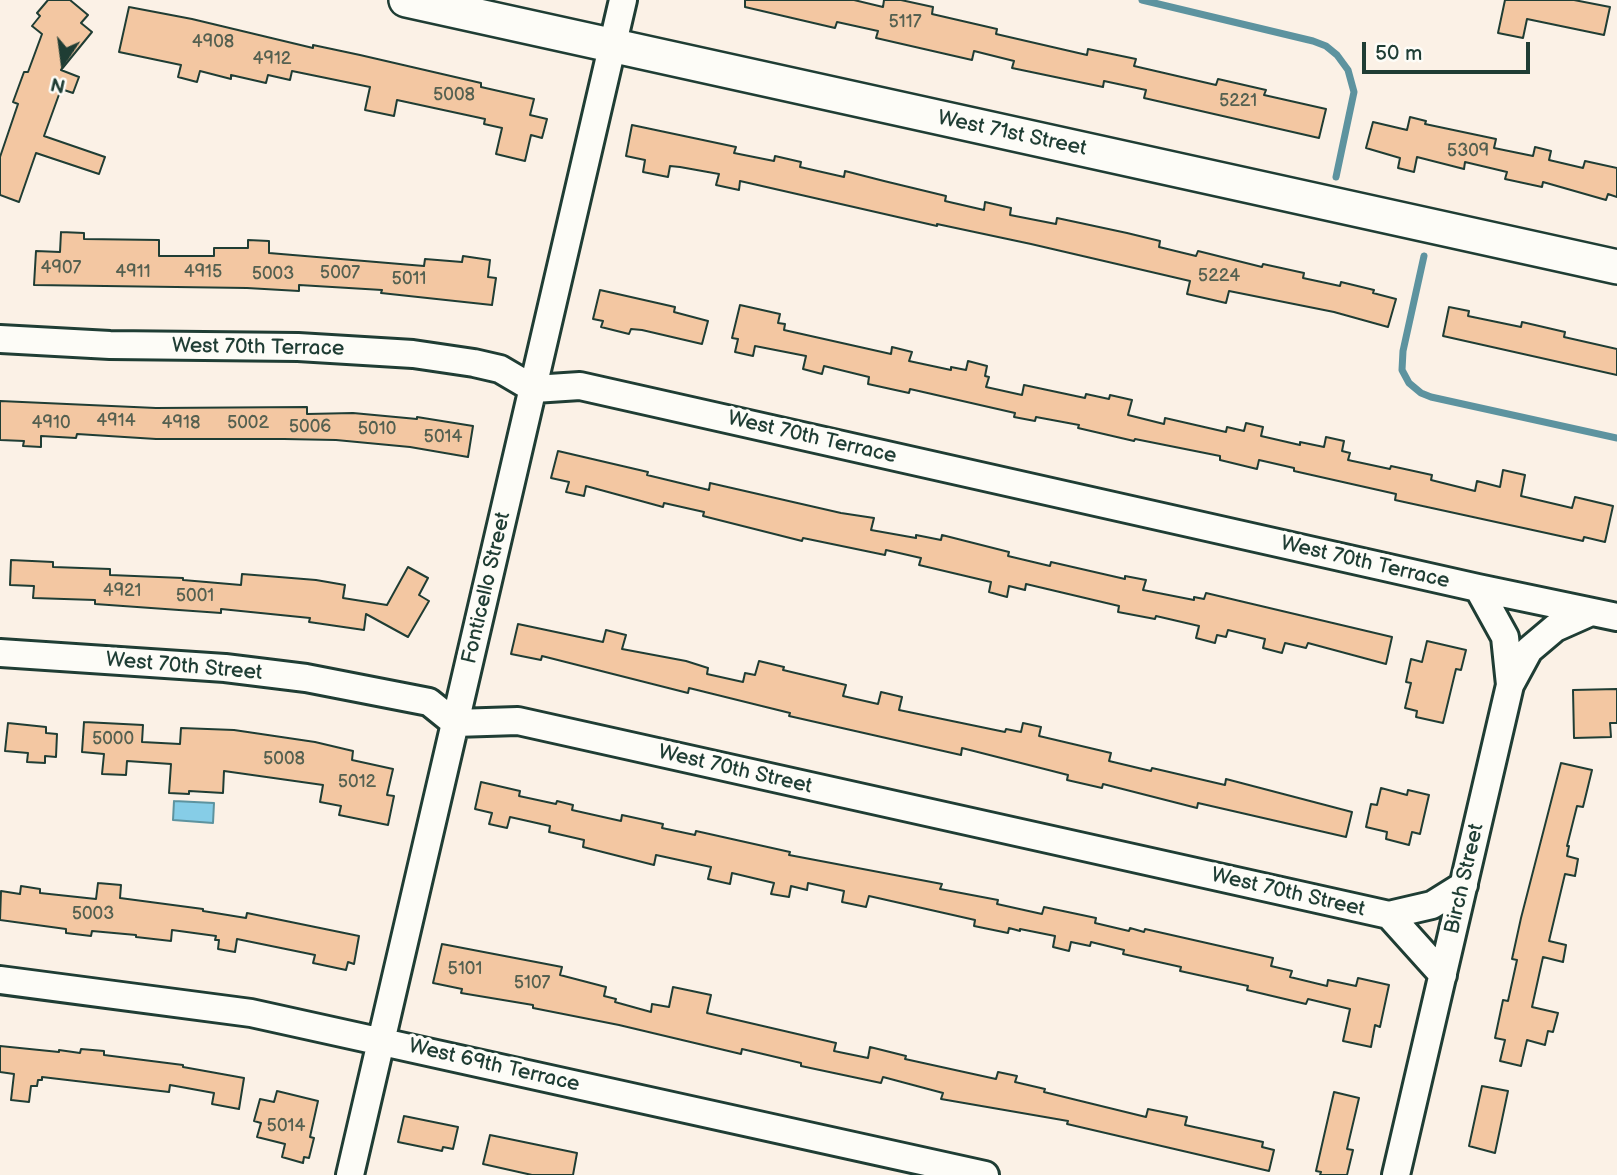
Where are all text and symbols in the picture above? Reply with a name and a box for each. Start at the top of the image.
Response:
house number: 5117 [888,11,922,33]
north arrow [28,28,98,98]
scale bar [1365,28,1533,72]
house number: 4908 [192,31,234,53]
text: 50 m [1375,41,1422,66]
house number: 4912 [253,48,291,70]
text: N [49,71,68,97]
house number: 5008 [433,84,475,106]
house number: 5221 [1219,90,1257,112]
street label: West 71st Street [935,106,1089,162]
house number: 5309 [1447,140,1489,162]
house number: 4907 [41,257,81,279]
house number: 4911 [115,261,151,283]
house number: 4915 [184,261,222,283]
house number: 5007 [320,262,360,284]
house number: 5003 [252,263,294,285]
house number: 5224 [1198,265,1240,287]
house number: 5011 [392,268,426,290]
street label: West 70th Terrace [172,334,344,362]
street label: West 70th Terrace [725,406,899,470]
house number: 4914 [96,410,136,432]
house number: 4910 [32,412,70,434]
house number: 4918 [162,412,200,434]
house number: 5002 [227,412,269,434]
house number: 5006 [289,416,331,438]
house number: 5010 [358,418,396,440]
house number: 5014 [424,426,462,448]
street label: Fonticello Street [457,510,517,666]
street label: West 70th Terrace [1278,531,1452,595]
house number: 4921 [103,580,141,602]
house number: 5001 [176,585,214,607]
street label: West 70th Street [105,648,263,686]
house number: 5000 [92,728,134,750]
street label: West 70th Street [656,740,814,800]
house number: 5008 [263,748,305,770]
house number: 5012 [338,771,376,793]
street label: Birch Street [1440,821,1490,937]
street label: West 70th Street [1209,863,1367,923]
house number: 5003 [72,903,114,925]
house number: 5101 [448,958,482,980]
house number: 5107 [514,972,550,994]
street label: West 69th Terrace [406,1034,582,1098]
house number: 5014 [267,1115,305,1137]

